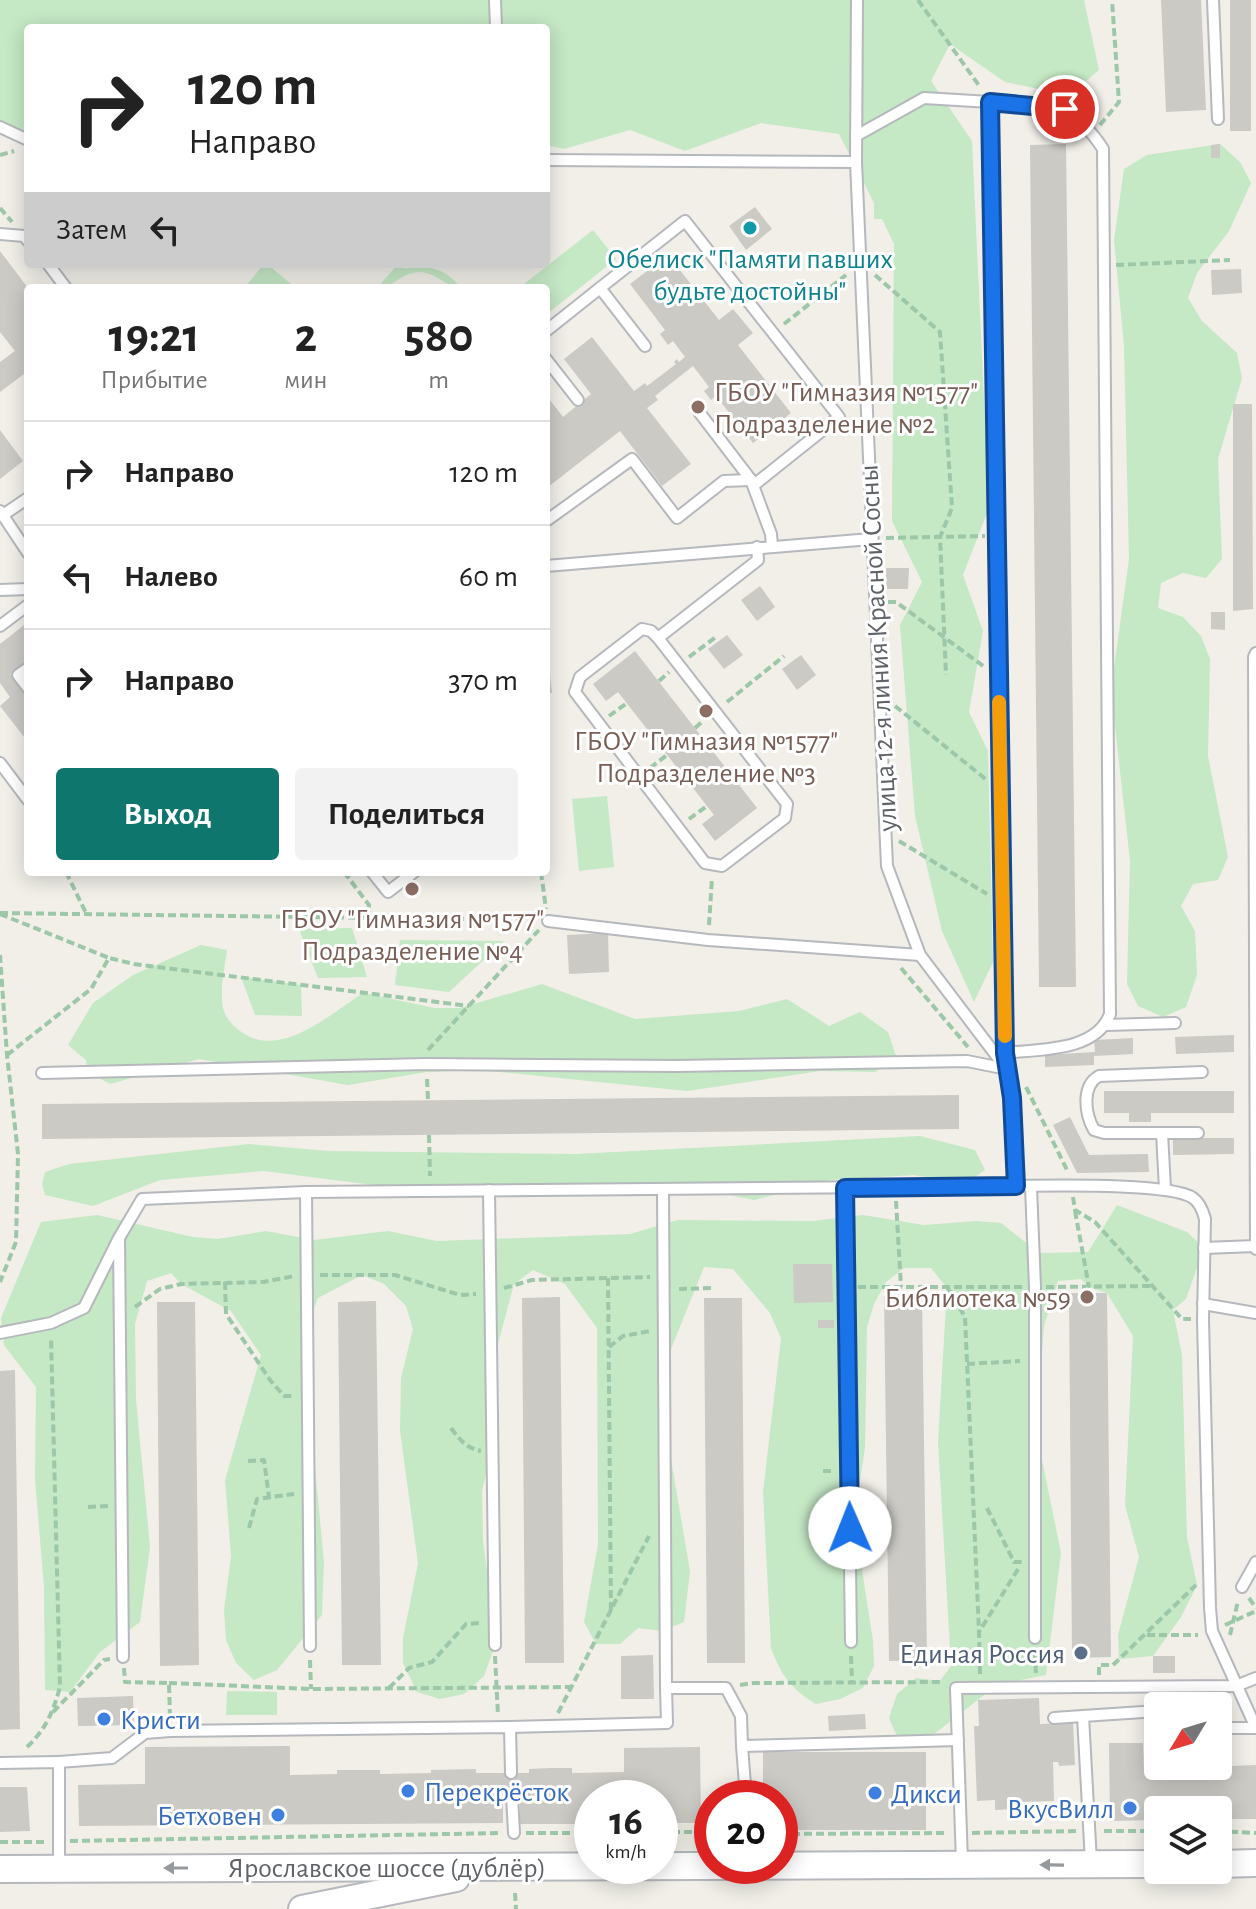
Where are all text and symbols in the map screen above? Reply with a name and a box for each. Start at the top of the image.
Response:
icon: right [56,56,160,160]
text: 120 m [188,59,317,115]
pin [1031,75,1099,143]
icon: arrive [1043,87,1087,131]
text: Направо [188,124,316,160]
icon: left [143,208,187,252]
text: Затем [56,215,127,245]
marker: Обелиск "Памяти павших будьте достойны" [741,219,759,237]
place label: Обелиск "Памяти павших будьте достойны" [607,246,893,306]
text: 19:21 [108,313,200,361]
text: 2 [295,313,317,361]
text: 580 [404,313,473,361]
text: Прибытие [101,367,208,393]
text: мин [284,367,327,393]
text: m [428,367,449,393]
place label: ГБОУ "Гимназия №1577" Подразделение №2 [714,379,978,439]
marker: ГБОУ "Гимназия №1577" Подразделение №2 [689,398,707,416]
icon: right [56,451,100,495]
text: Направо [124,458,234,488]
text: 120 m [449,458,518,488]
street label: улица 12-я линия Красной Сосны [855,464,903,833]
icon: left [56,555,100,599]
text: Налево [124,562,218,592]
text: 60 m [459,562,518,592]
icon: right [56,659,100,703]
text: Направо [124,666,234,696]
text: 370 m [448,666,518,696]
marker: ГБОУ "Гимназия №1577" Подразделение №3 [697,702,715,720]
place label: ГБОУ "Гимназия №1577" Подразделение №3 [574,728,838,788]
button: Выход [56,768,279,860]
button: Поделиться [295,768,518,860]
marker: ГБОУ "Гимназия №1577" Подразделение №4 [403,880,421,898]
place label: ГБОУ "Гимназия №1577" Подразделение №4 [280,906,544,966]
place label: Библиотека №59 [884,1285,1071,1313]
marker: Библиотека №59 [1078,1288,1096,1306]
position arrow [808,1486,892,1570]
place label: Единая Россия [899,1641,1065,1669]
marker: Единая Россия [1072,1644,1090,1662]
north arrow [1144,1692,1232,1780]
map controls [1144,1692,1232,1884]
place label: Кристи [120,1707,201,1735]
marker: Кристи [95,1710,113,1728]
place label: Перекрёсток [424,1779,569,1807]
speed limit sign: 20 [694,1780,798,1884]
place label: Дикси [891,1781,962,1809]
marker: Перекрёсток [399,1782,417,1800]
marker: Дикси [866,1784,884,1802]
place label: ВкусВилл [1007,1796,1114,1824]
button: layers [1144,1796,1232,1884]
marker: ВкусВилл [1121,1799,1139,1817]
text: 16 [609,1802,643,1842]
place label: Бетховен [157,1803,262,1831]
marker: Бетховен [269,1806,287,1824]
text: km/h [605,1842,647,1862]
street label: Ярославское шоссе (дублёр) [228,1855,546,1883]
one-way arrow [1039,1859,1064,1872]
one-way arrow [163,1862,188,1874]

